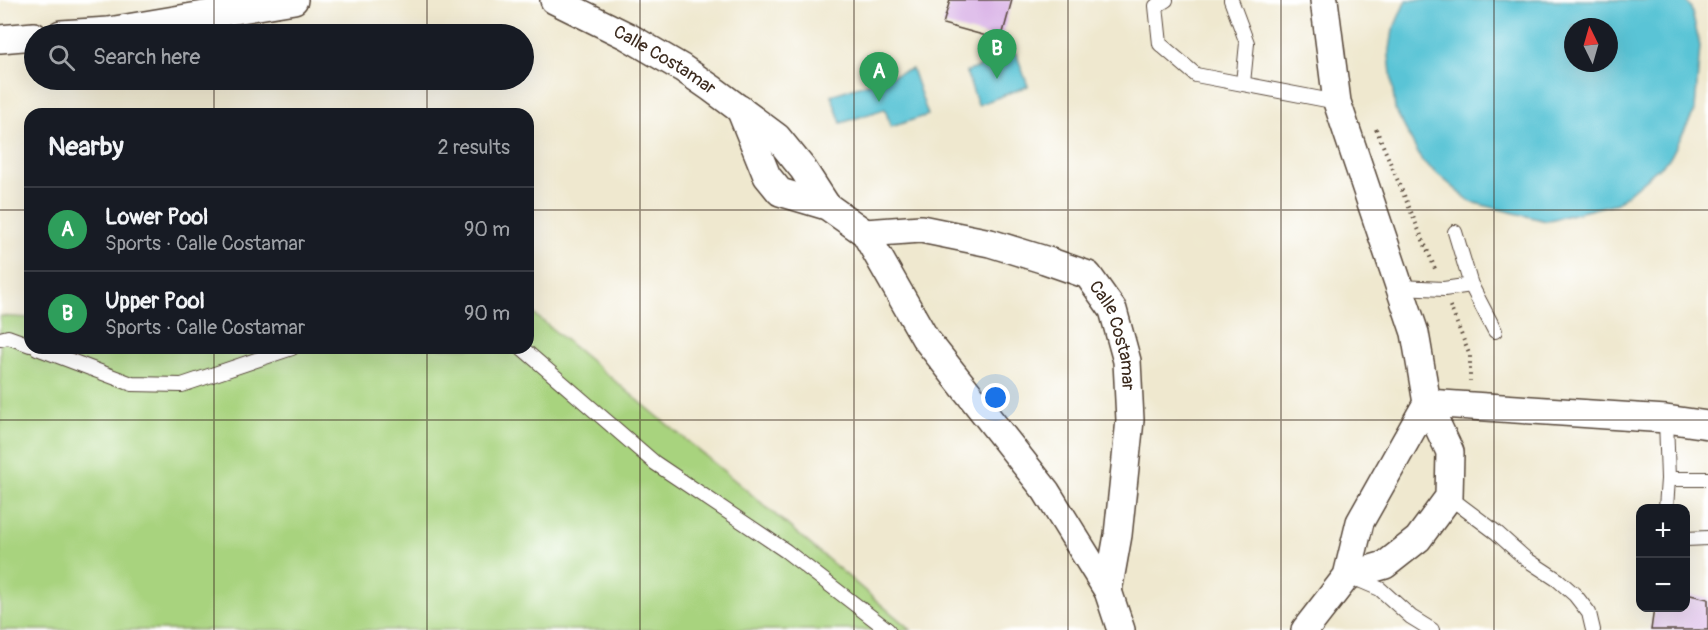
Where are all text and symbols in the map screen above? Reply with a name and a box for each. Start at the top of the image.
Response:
north arrow [1564,18,1618,72]
street label: Calle Costamar [610,20,721,100]
search box [24,24,534,90]
pin: B [978,29,1016,79]
icon: search [45,41,78,74]
text: Search here [93,43,200,71]
pin: A [860,52,898,102]
text: Nearby [48,131,124,163]
text: 2 results [438,135,510,160]
text: Lower Pool [105,203,208,231]
text: A [61,217,74,242]
text: 90 m [464,217,510,242]
text: Sports · Calle Costamar [105,231,305,256]
street label: Calle Costamar [1084,276,1140,392]
text: Upper Pool [105,287,205,315]
text: B [62,301,73,326]
text: 90 m [464,301,510,326]
text: Sports · Calle Costamar [105,315,305,340]
your location [981,383,1010,412]
map controls [1636,504,1690,612]
button: + [1636,504,1690,558]
button: − [1636,558,1690,612]

